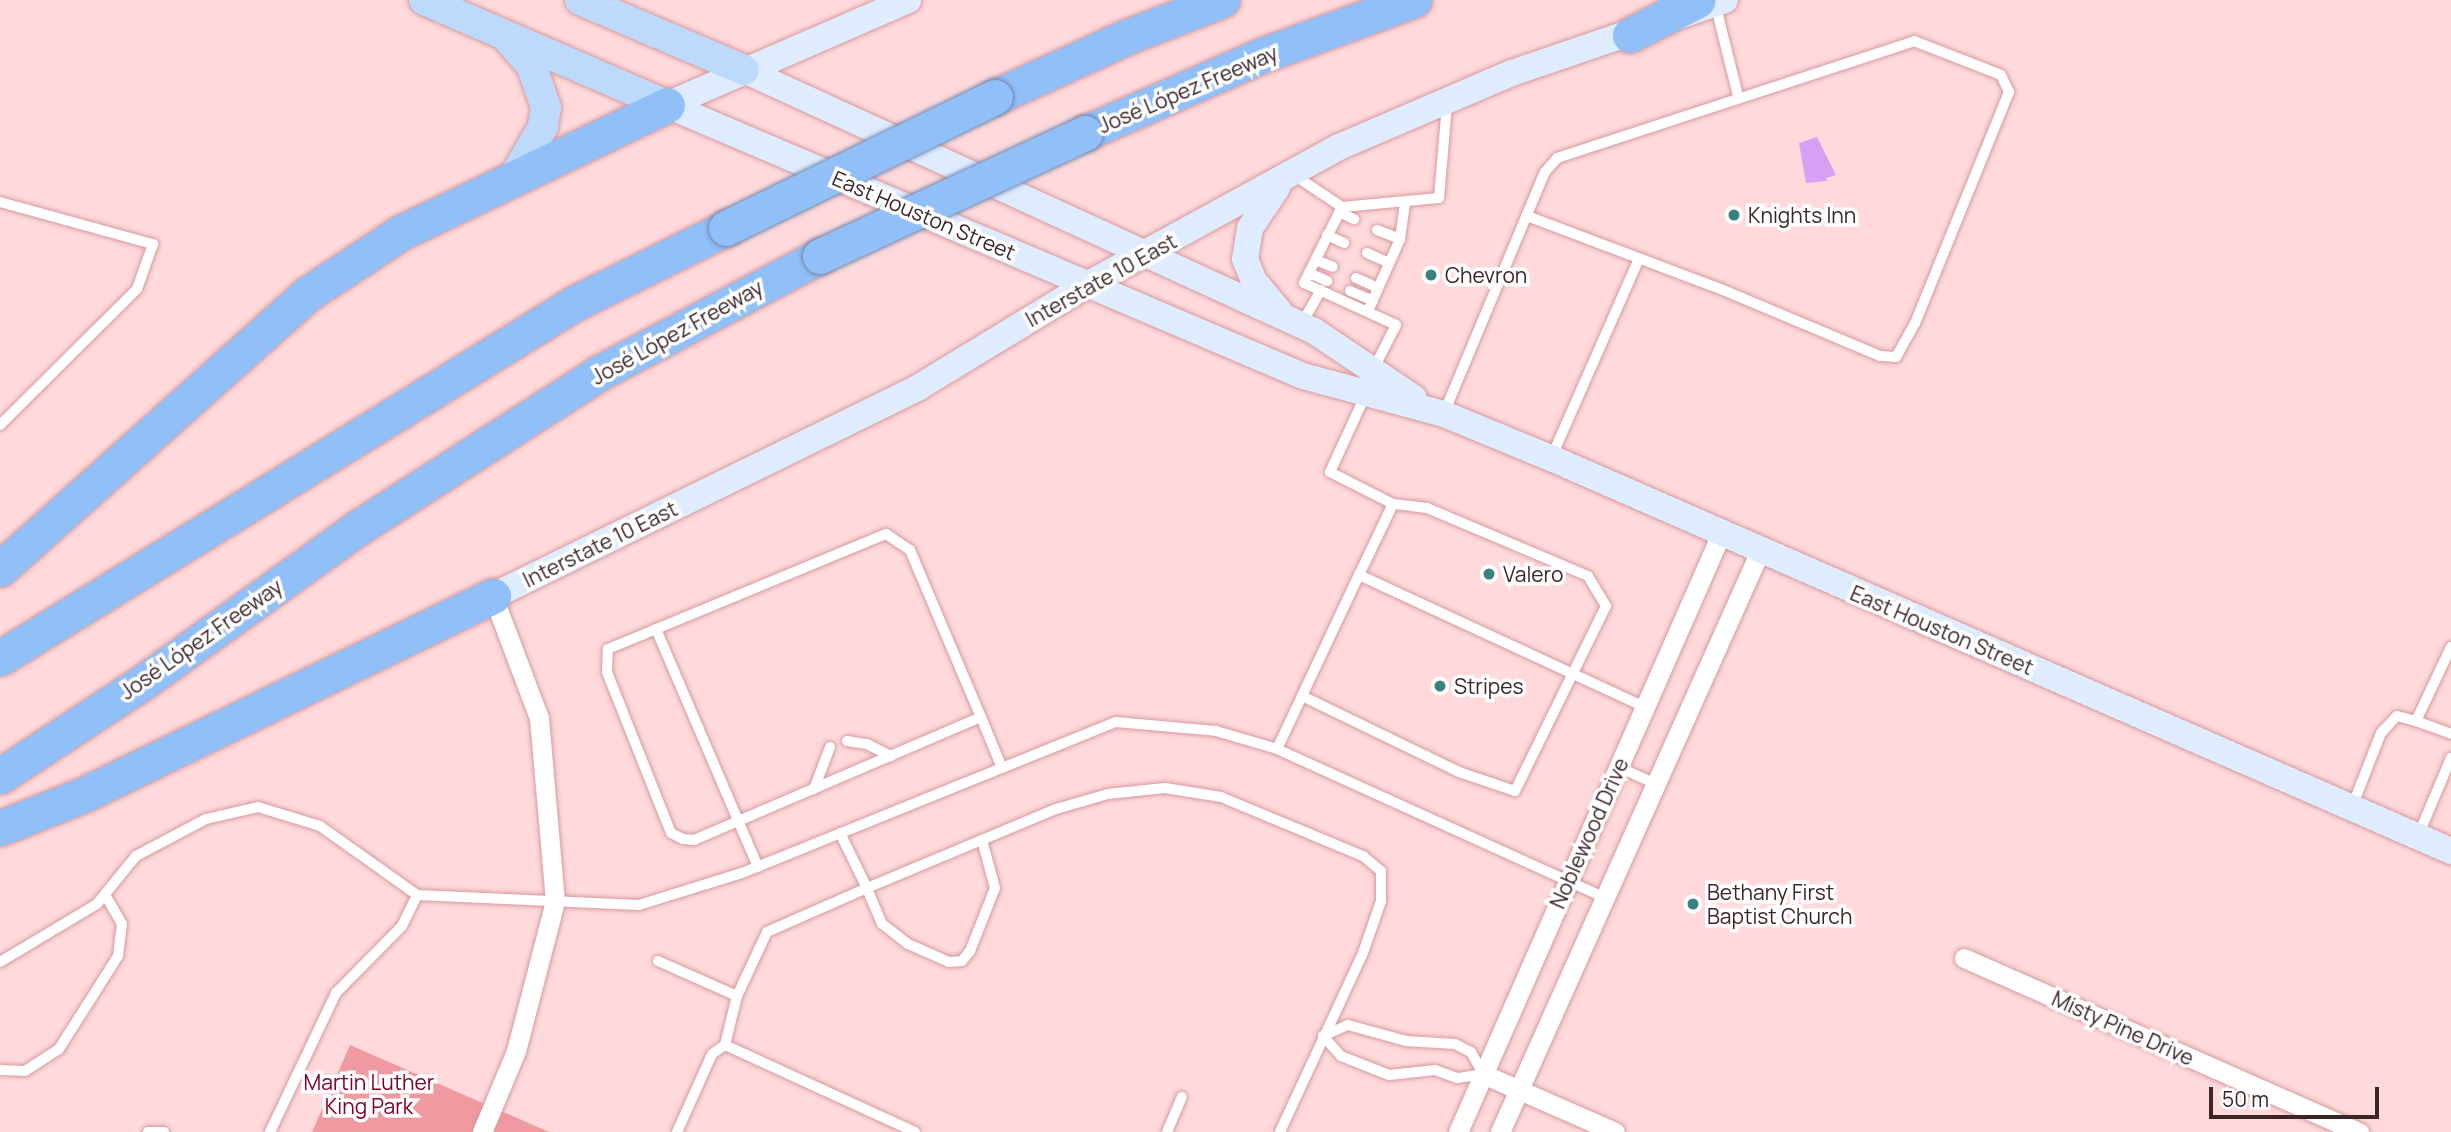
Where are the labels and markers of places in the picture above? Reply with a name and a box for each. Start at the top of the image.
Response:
place label: Knights Inn [1748,202,1856,228]
marker: Knights Inn [1726,207,1742,223]
place label: Chevron [1445,262,1527,288]
marker: Chevron [1423,267,1439,283]
place label: Valero [1503,561,1563,587]
marker: Valero [1481,566,1497,582]
place label: Stripes [1454,673,1524,699]
marker: Stripes [1432,678,1448,694]
place label: Bethany First Baptist Church [1707,879,1852,929]
marker: Bethany First Baptist Church [1685,896,1701,912]

